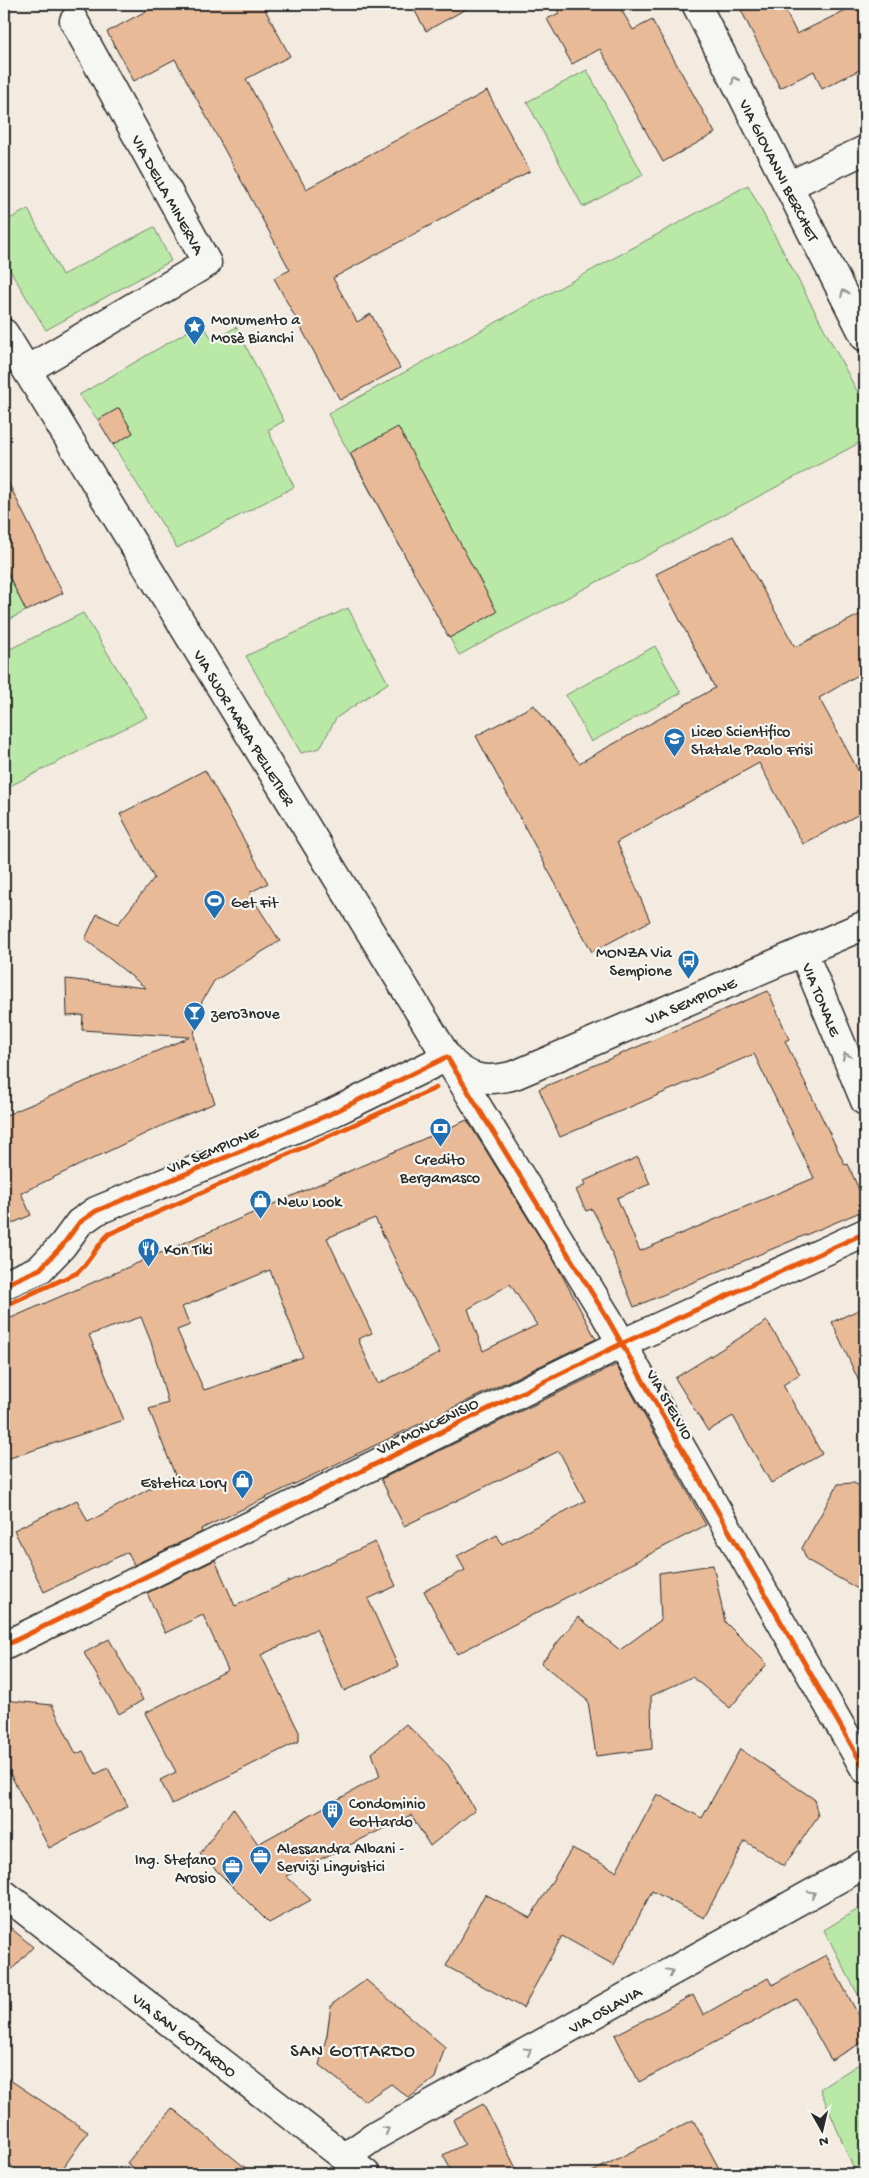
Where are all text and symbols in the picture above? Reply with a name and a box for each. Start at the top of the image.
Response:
one-way arrow [731,76,741,85]
street label: VIA GIOVANNI BERCHET [733,96,821,246]
street label: VIA DELLA MINERVA [125,132,207,260]
one-way arrow [839,289,850,298]
place label: Monumento a Mosè Bianchi [211,312,301,349]
place icon: Monumento a Mosè Bianchi [183,315,207,346]
street label: VIA SUOR MARIA PELLETIER [187,647,297,811]
place label: Liceo Scientifico Statale Paolo Frisi [691,724,813,761]
school or university icon: Liceo Scientifico Statale Paolo Frisi [663,727,687,758]
sports icon: Get Fit [203,889,227,920]
place label: Get Fit [231,895,279,914]
place label: MONZA Via Sempione [596,945,673,982]
bus stop icon: MONZA Via Sempione [676,948,700,979]
street label: VIA TONALE [795,960,843,1041]
street label: VIA SEMPIONE [642,975,741,1031]
bar icon: zero3nove [183,1000,207,1031]
place label: zero3nove [211,1006,281,1025]
one-way arrow [842,1052,853,1061]
bank icon: Credito Bergamasco [428,1117,452,1148]
street label: VIA SEMPIONE [164,1124,263,1180]
place label: Credito Bergamasco [399,1152,480,1189]
shop icon: New Look [249,1188,273,1219]
place label: New Look [277,1194,343,1213]
restaurant icon: Kon Tiki [136,1236,160,1267]
place label: Kon Tiki [164,1242,213,1261]
street label: VIA STELVIO [640,1366,696,1444]
street label: VIA MONCENISIO [374,1395,483,1461]
shop icon: Estetica Lory [231,1469,255,1500]
place label: Estetica Lory [141,1475,227,1494]
place label: Condominio Gottardo [349,1796,425,1833]
building icon: Condominio Gottardo [321,1799,345,1830]
place label: Alessandra Albani - Servizi Linguistici [277,1841,404,1878]
office icon: Alessandra Albani - Servizi Linguistici [249,1844,273,1875]
place label: Ing. Stefano Arosio [135,1852,216,1889]
office icon: Ing. Stefano Arosio [220,1855,244,1886]
one-way arrow [806,1890,815,1900]
one-way arrow [664,1969,673,1979]
street label: VIA OSLAVIA [565,1983,647,2040]
street label: VIA SAN GOTTARDO [126,1990,239,2083]
district label: SAN GOTTARDO [290,2042,416,2063]
one-way arrow [522,2048,531,2058]
north arrow [796,2106,846,2156]
one-way arrow [380,2126,389,2136]
text: N [818,2131,829,2149]

